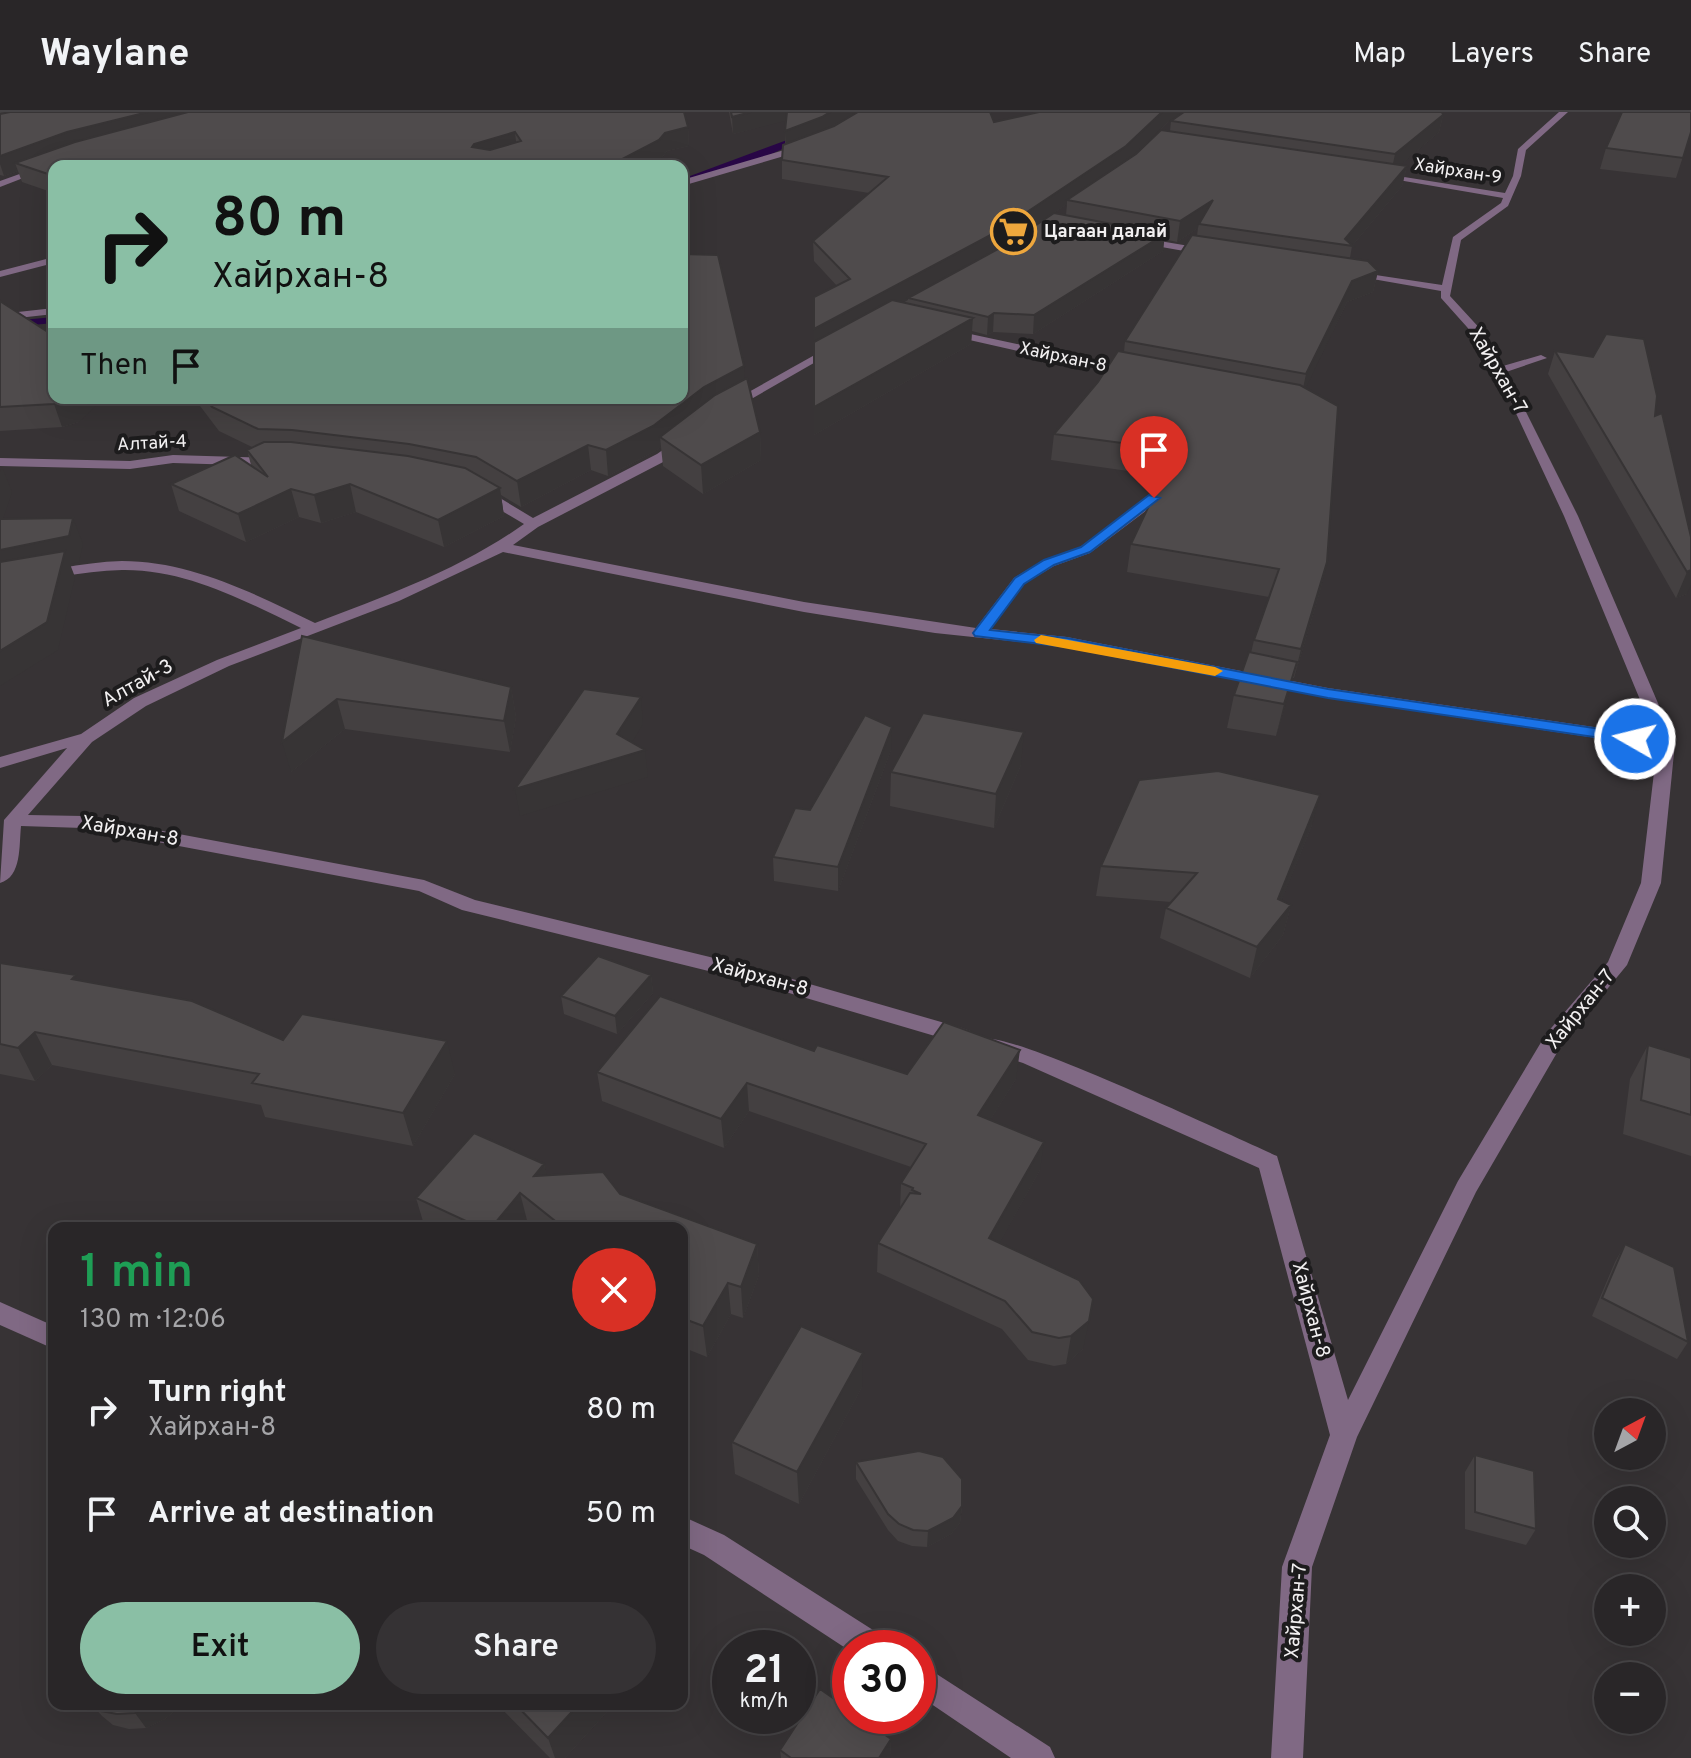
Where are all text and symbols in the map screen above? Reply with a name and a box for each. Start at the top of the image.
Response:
text: Waylane [40,31,189,80]
text: Map [1353,37,1406,73]
text: Layers [1450,37,1534,73]
text: Share [1578,37,1651,73]
street label: Хайрхан-9 [1413,154,1503,190]
text: 80 m [212,186,346,256]
icon: right [80,192,184,296]
supermarket icon: Цагаан далай [989,208,1037,256]
place label: Цагаан далай [1044,221,1167,244]
text: Хайрхан-8 [212,255,389,301]
street label: Хайрхан-7 [1462,323,1532,419]
street label: Хайрхан-8 [1017,338,1109,378]
icon: arrive [164,344,208,388]
text: Then [80,348,148,385]
pin [1120,416,1188,498]
icon: arrive [1132,428,1176,472]
street label: Алтай-4 [116,431,188,457]
street label: Алтай-3 [98,654,178,714]
position arrow [1593,697,1677,781]
street label: Хайрхан-8 [79,811,181,853]
street label: Хайрхан-8 [709,953,811,1003]
street label: Хайрхан-7 [1541,965,1621,1055]
text: 1 min [80,1244,193,1304]
button: close [572,1248,656,1332]
street label: Хайрхан-8 [1285,1259,1335,1361]
text: 130 m · 12:06 [80,1304,226,1337]
text: Turn right [148,1375,286,1412]
icon: right [80,1388,124,1432]
text: 80 m [586,1392,656,1429]
north arrow [1594,1398,1666,1470]
map controls [1594,1398,1666,1734]
text: Хайрхан-8 [148,1412,276,1445]
button: search [1594,1486,1666,1558]
icon: arrive [80,1492,124,1536]
text: Arrive at destination [148,1496,434,1533]
text: 50 m [586,1496,656,1533]
street label: Хайрхан-7 [1280,1562,1314,1660]
button: + [1594,1574,1666,1646]
button: Exit [80,1602,360,1694]
button: Share [376,1602,656,1694]
speed limit sign: 30 [832,1630,936,1734]
text: 21 [744,1647,784,1697]
button: − [1594,1662,1666,1734]
text: km/h [740,1689,788,1715]

